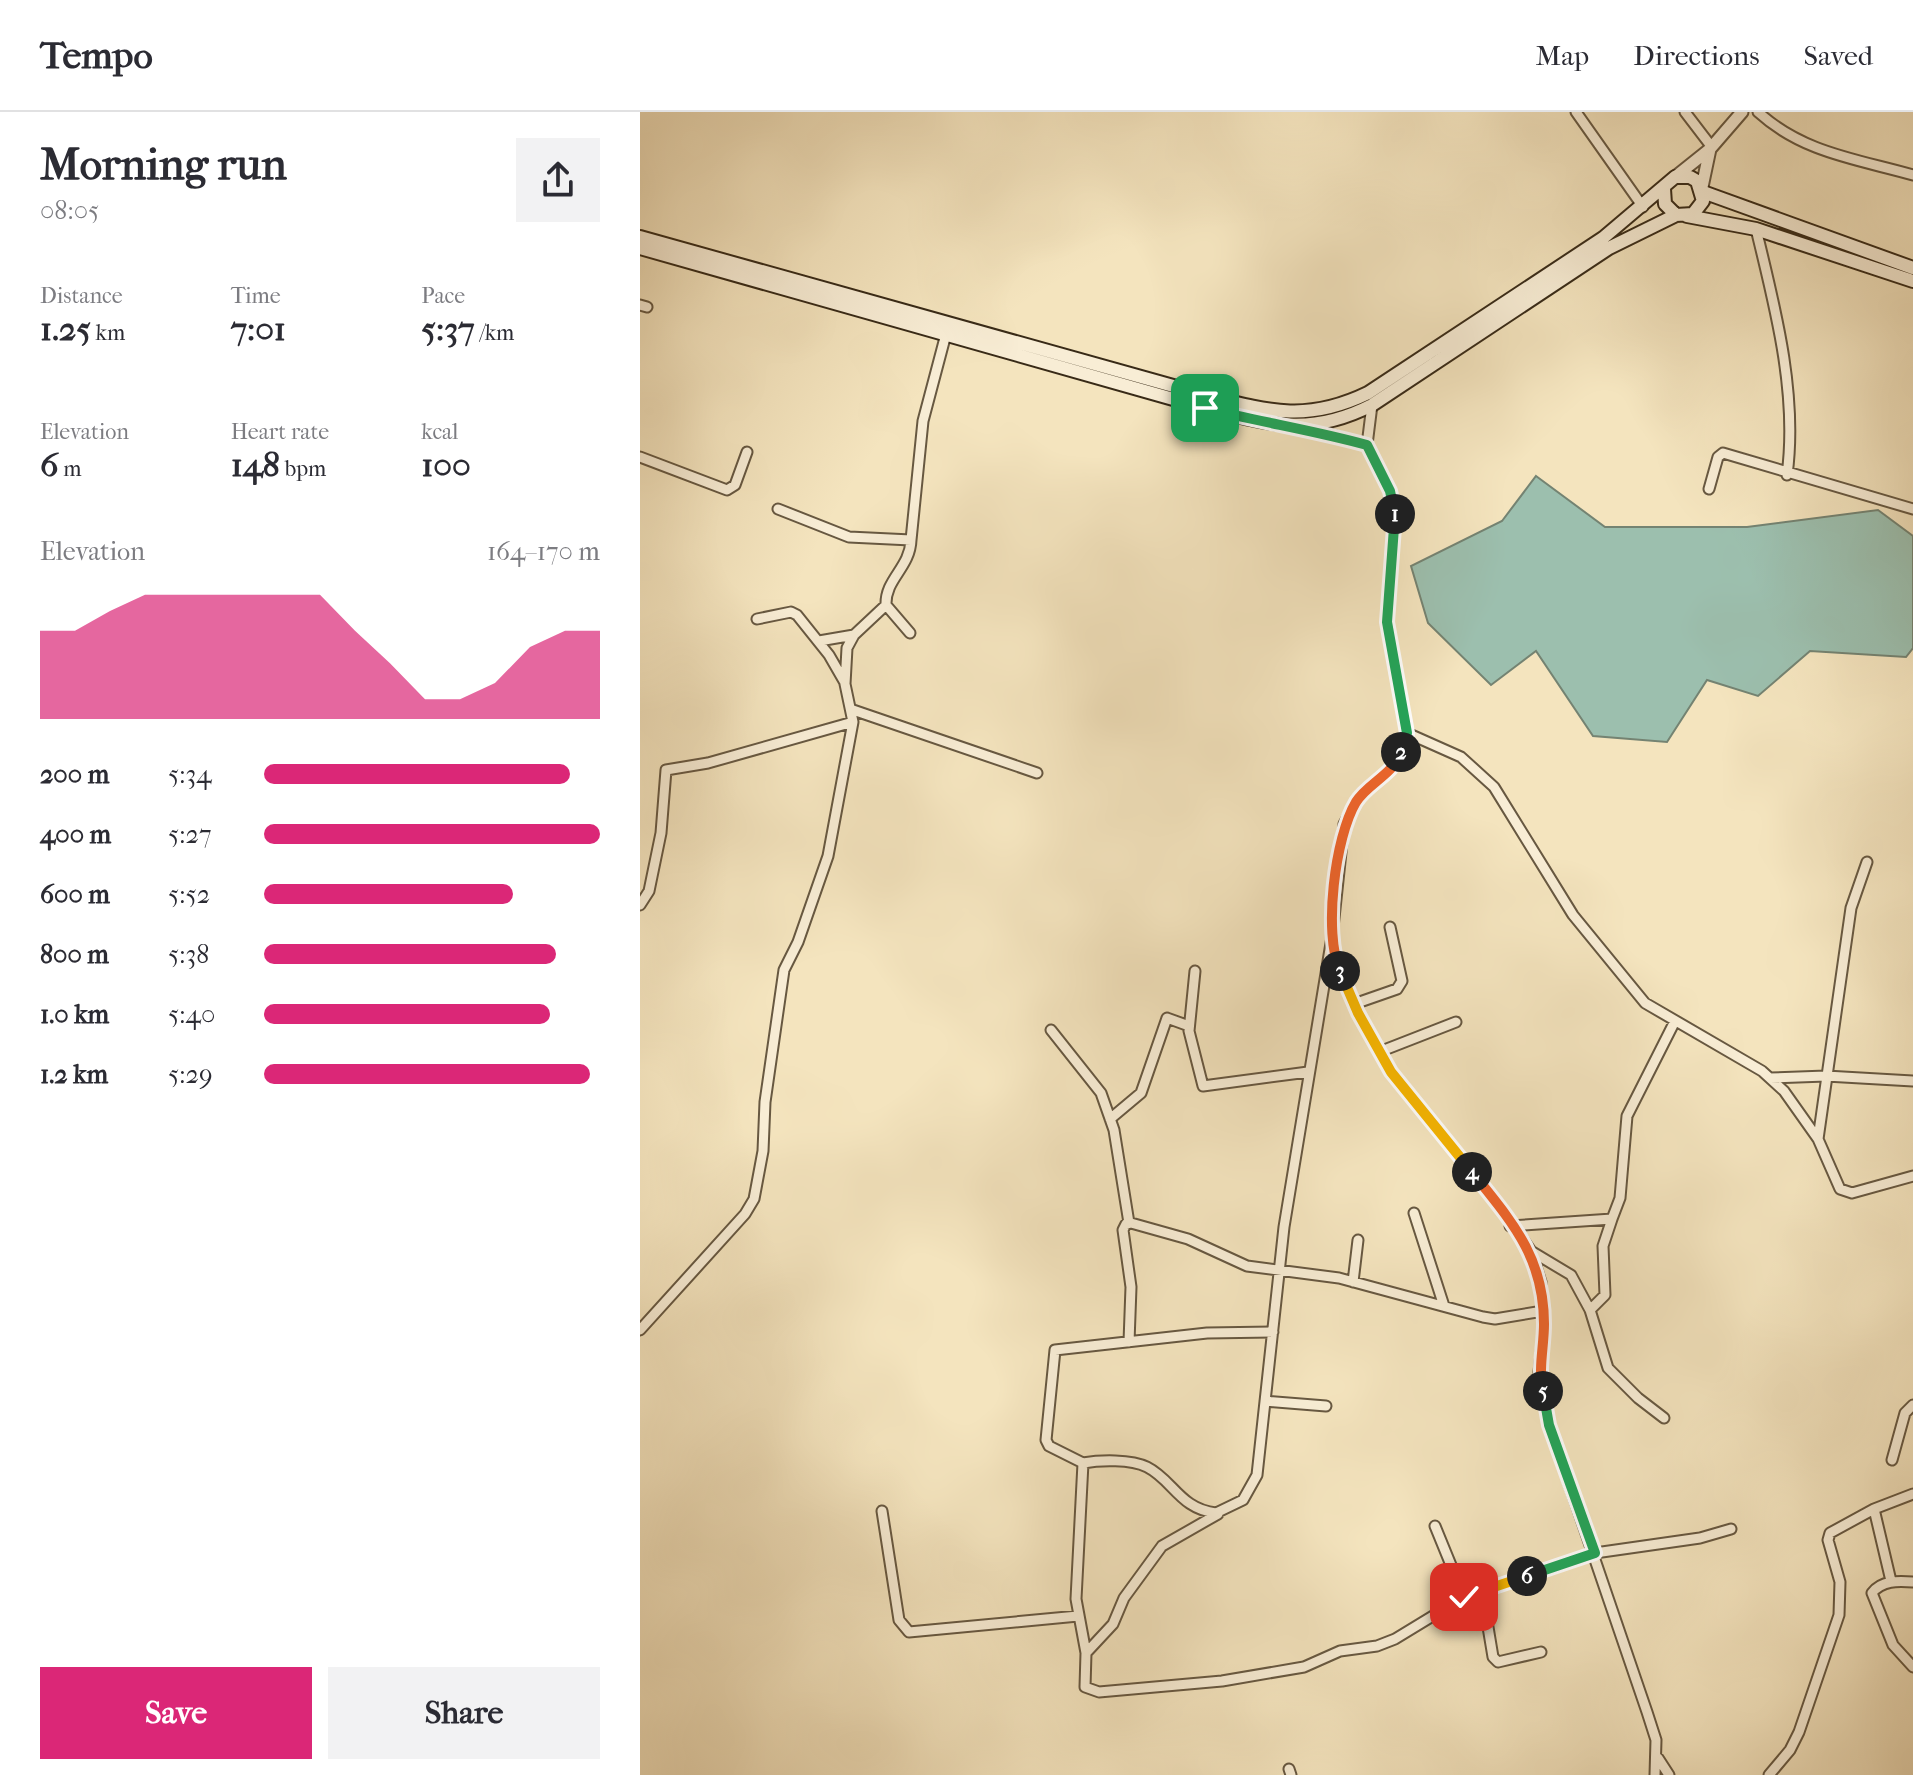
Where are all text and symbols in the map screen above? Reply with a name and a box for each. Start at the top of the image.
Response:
text: Tempo [40,33,153,78]
text: Map [1536,39,1589,72]
text: Directions [1633,39,1760,72]
text: Saved [1804,39,1873,72]
button: share [516,138,600,222]
text: Morning run [40,139,287,190]
text: 08:05 [40,195,99,226]
text: Distance [40,283,123,309]
text: Time [231,283,281,309]
text: Pace [421,283,465,309]
text: 1.25 [40,309,91,349]
text: 7:01 [231,309,286,349]
text: 5:37 [421,309,475,349]
text: km [91,320,125,346]
text: /km [475,320,514,346]
pin [1171,374,1239,442]
icon: arrive [1183,386,1227,430]
text: Elevation [40,419,129,445]
text: Heart rate [231,419,329,445]
text: kcal [421,419,458,445]
text: 6 [40,445,58,485]
text: 148 [231,445,280,485]
text: 100 [421,445,471,485]
text: m [58,456,81,482]
text: bpm [280,456,326,482]
pin: 1 [1375,494,1415,534]
text: 1 [1391,501,1399,527]
text: Elevation [40,536,145,567]
text: 164–170 m [487,536,600,567]
pin: 2 [1381,732,1421,772]
text: 2 [1395,739,1407,765]
text: 200 m [40,759,109,790]
text: 5:34 [168,759,212,790]
text: 400 m [40,819,111,850]
text: 5:27 [168,819,211,850]
text: 600 m [40,879,110,910]
text: 5:52 [168,879,210,910]
text: 800 m [40,939,109,970]
text: 5:38 [168,939,209,970]
pin: 3 [1320,951,1360,991]
text: 3 [1335,958,1345,984]
text: 1.0 km [40,999,109,1030]
text: 5:40 [168,999,215,1030]
text: 1.2 km [40,1059,108,1090]
text: 5:29 [168,1059,213,1090]
pin: 4 [1452,1152,1492,1192]
text: 4 [1466,1159,1479,1185]
pin: 5 [1523,1371,1563,1411]
text: 5 [1538,1378,1548,1404]
pin: 6 [1507,1556,1547,1596]
pin [1430,1563,1498,1631]
text: 6 [1521,1563,1533,1589]
icon: check [1442,1575,1486,1619]
button: Save [40,1667,312,1759]
button: Share [328,1667,600,1759]

